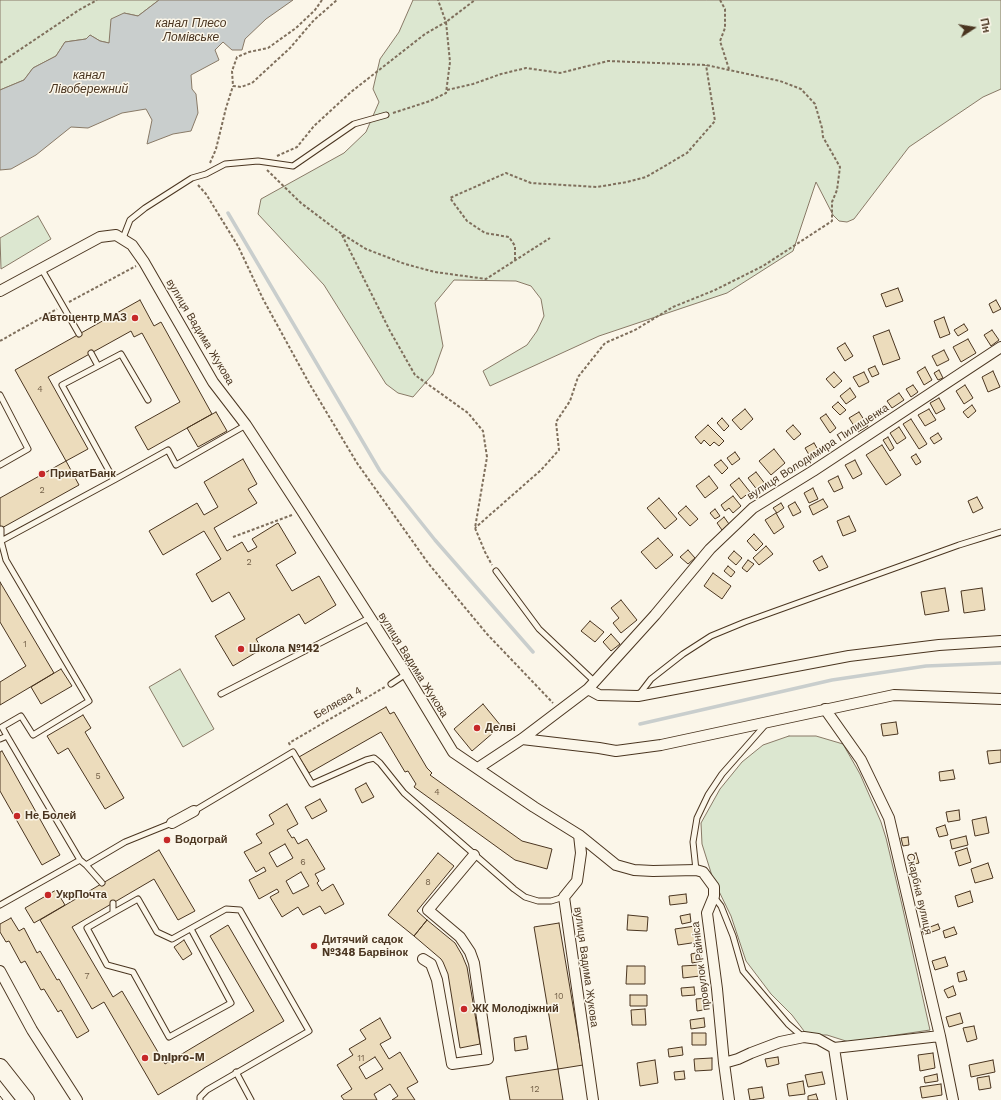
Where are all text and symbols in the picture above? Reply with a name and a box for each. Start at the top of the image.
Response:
north arrow [953,8,993,48]
water label: канал Плесо Ломівське [156,16,226,44]
text: Пн [977,17,993,34]
water label: канал Лівобережний [50,68,128,96]
street label: вулиця Вадима Жукова [163,277,237,387]
place label: Автоцентр МАЗ [42,311,127,325]
marker: Автоцентр МАЗ [130,313,140,323]
house number: 4 [37,384,43,394]
street label: вулиця Володимира Пилишенка [745,401,891,503]
place label: ПриватБанк [50,467,116,481]
marker: ПриватБанк [37,469,47,479]
house number: 2 [39,485,45,495]
house number: 2 [246,557,252,567]
street label: вулиця Вадима Жукова [375,610,451,720]
house number: 1 [23,639,27,649]
place label: Школа №142 [249,642,319,656]
marker: Школа №142 [236,644,246,654]
street label: Беляєва 4 [312,684,364,722]
place label: Делві [485,721,516,735]
marker: Делві [472,723,482,733]
house number: 5 [95,771,101,781]
house number: 4 [434,787,440,797]
place label: Не Болей [25,809,76,823]
marker: Не Болей [12,811,22,821]
place label: Водограй [175,833,227,847]
marker: Водограй [162,835,172,845]
street label: Скарбна вулиця [903,852,935,936]
house number: 6 [300,857,306,867]
house number: 8 [425,877,431,887]
place label: УкрПочта [56,888,107,902]
marker: УкрПочта [43,890,53,900]
street label: вулиця Вадима Жукова [571,906,601,1028]
street label: провулок Райніса [689,921,713,1011]
place label: Дитячий садок №348 Барвінок [322,933,408,959]
marker: Дитячий садок №348 Барвінок [309,941,319,951]
house number: 7 [84,971,90,981]
house number: 10 [554,991,564,1001]
place label: ЖК Молодіжний [472,1002,559,1016]
marker: ЖК Молодіжний [459,1004,469,1014]
place label: Dnipro-M [153,1051,205,1065]
marker: Dnipro-M [140,1053,150,1063]
house number: 11 [357,1053,365,1063]
house number: 12 [531,1084,539,1094]

